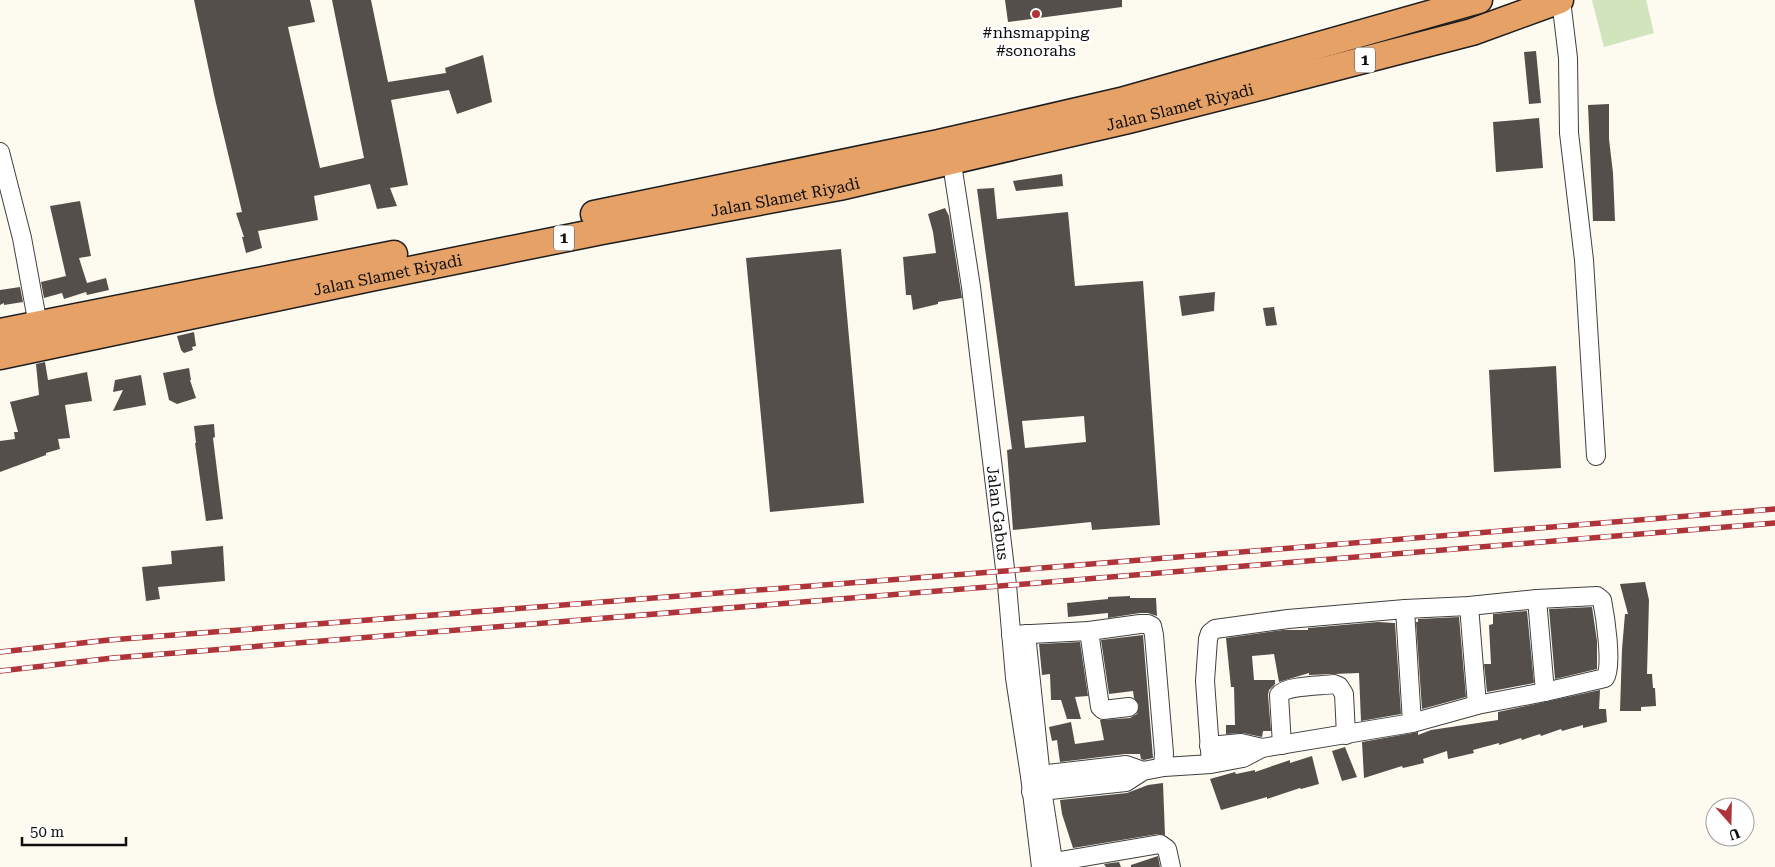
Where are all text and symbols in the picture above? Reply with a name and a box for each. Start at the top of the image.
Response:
marker: #nhsmapping #sonorahs [1030,8,1042,20]
place label: #nhsmapping #sonorahs [983,23,1090,60]
road number: 1 [1355,48,1375,72]
street label: Jalan Slamet Riyadi [1104,79,1256,134]
street label: Jalan Slamet Riyadi [709,173,862,220]
road number: 1 [554,226,574,250]
street label: Jalan Slamet Riyadi [311,250,464,299]
street label: Jalan Gabus [983,465,1013,561]
north arrow [1705,797,1755,847]
scale bar [22,814,126,846]
text: 50 m [30,823,65,841]
text: U [1726,825,1742,844]

